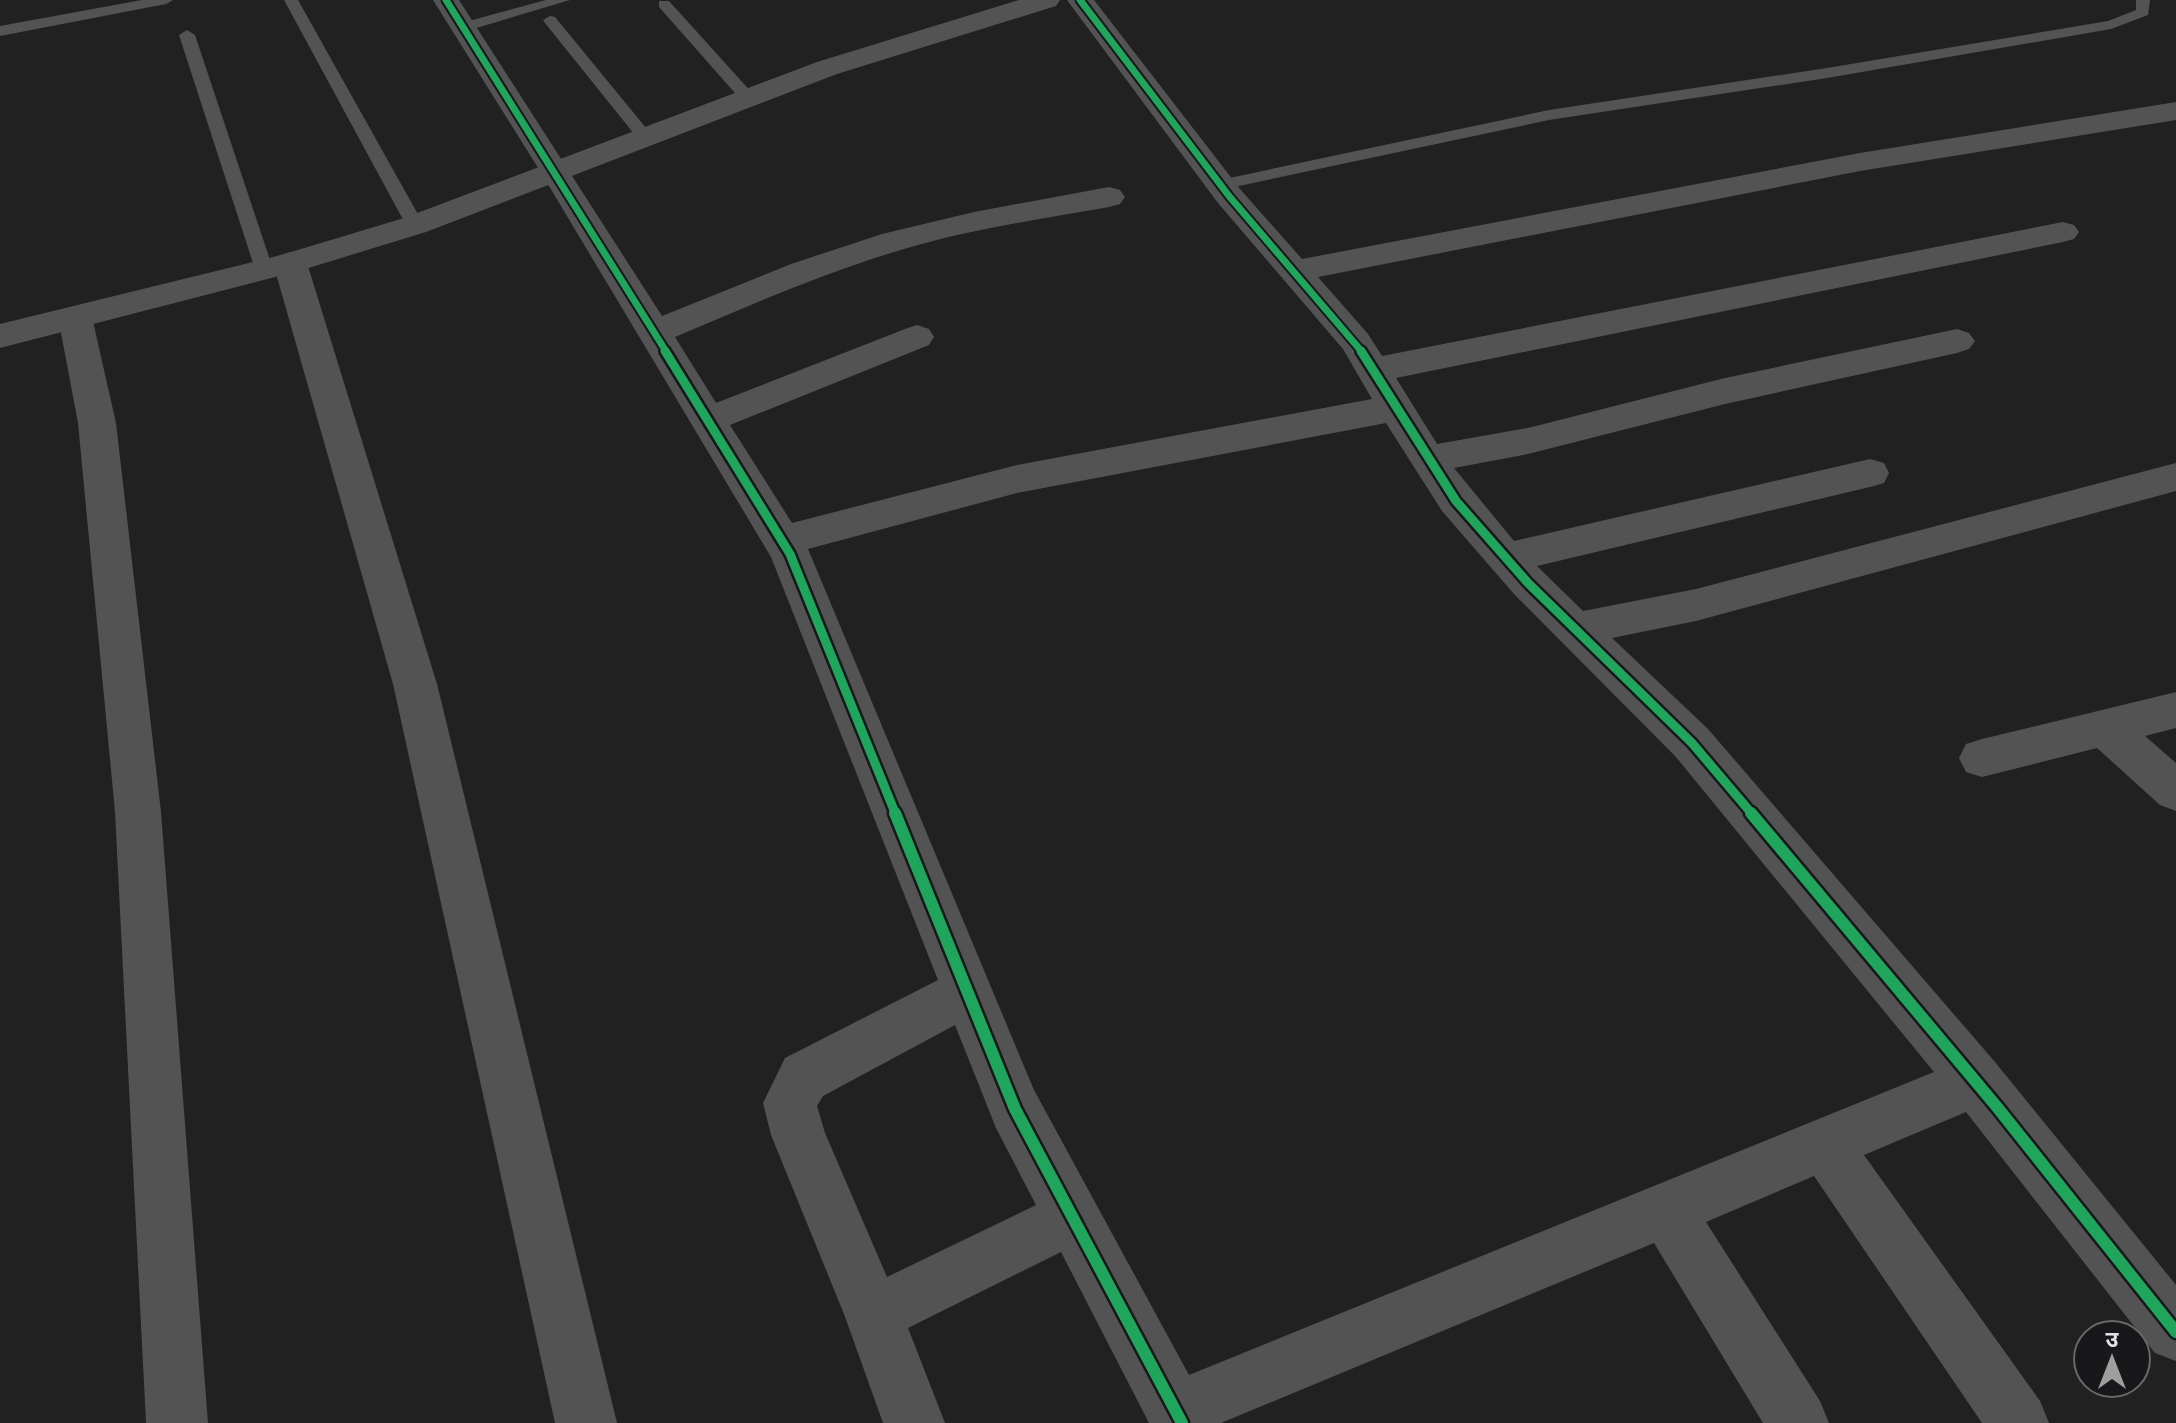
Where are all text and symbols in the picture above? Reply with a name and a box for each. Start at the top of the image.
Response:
north arrow [2072,1319,2152,1399]
text: उ [2106,1326,2120,1353]

